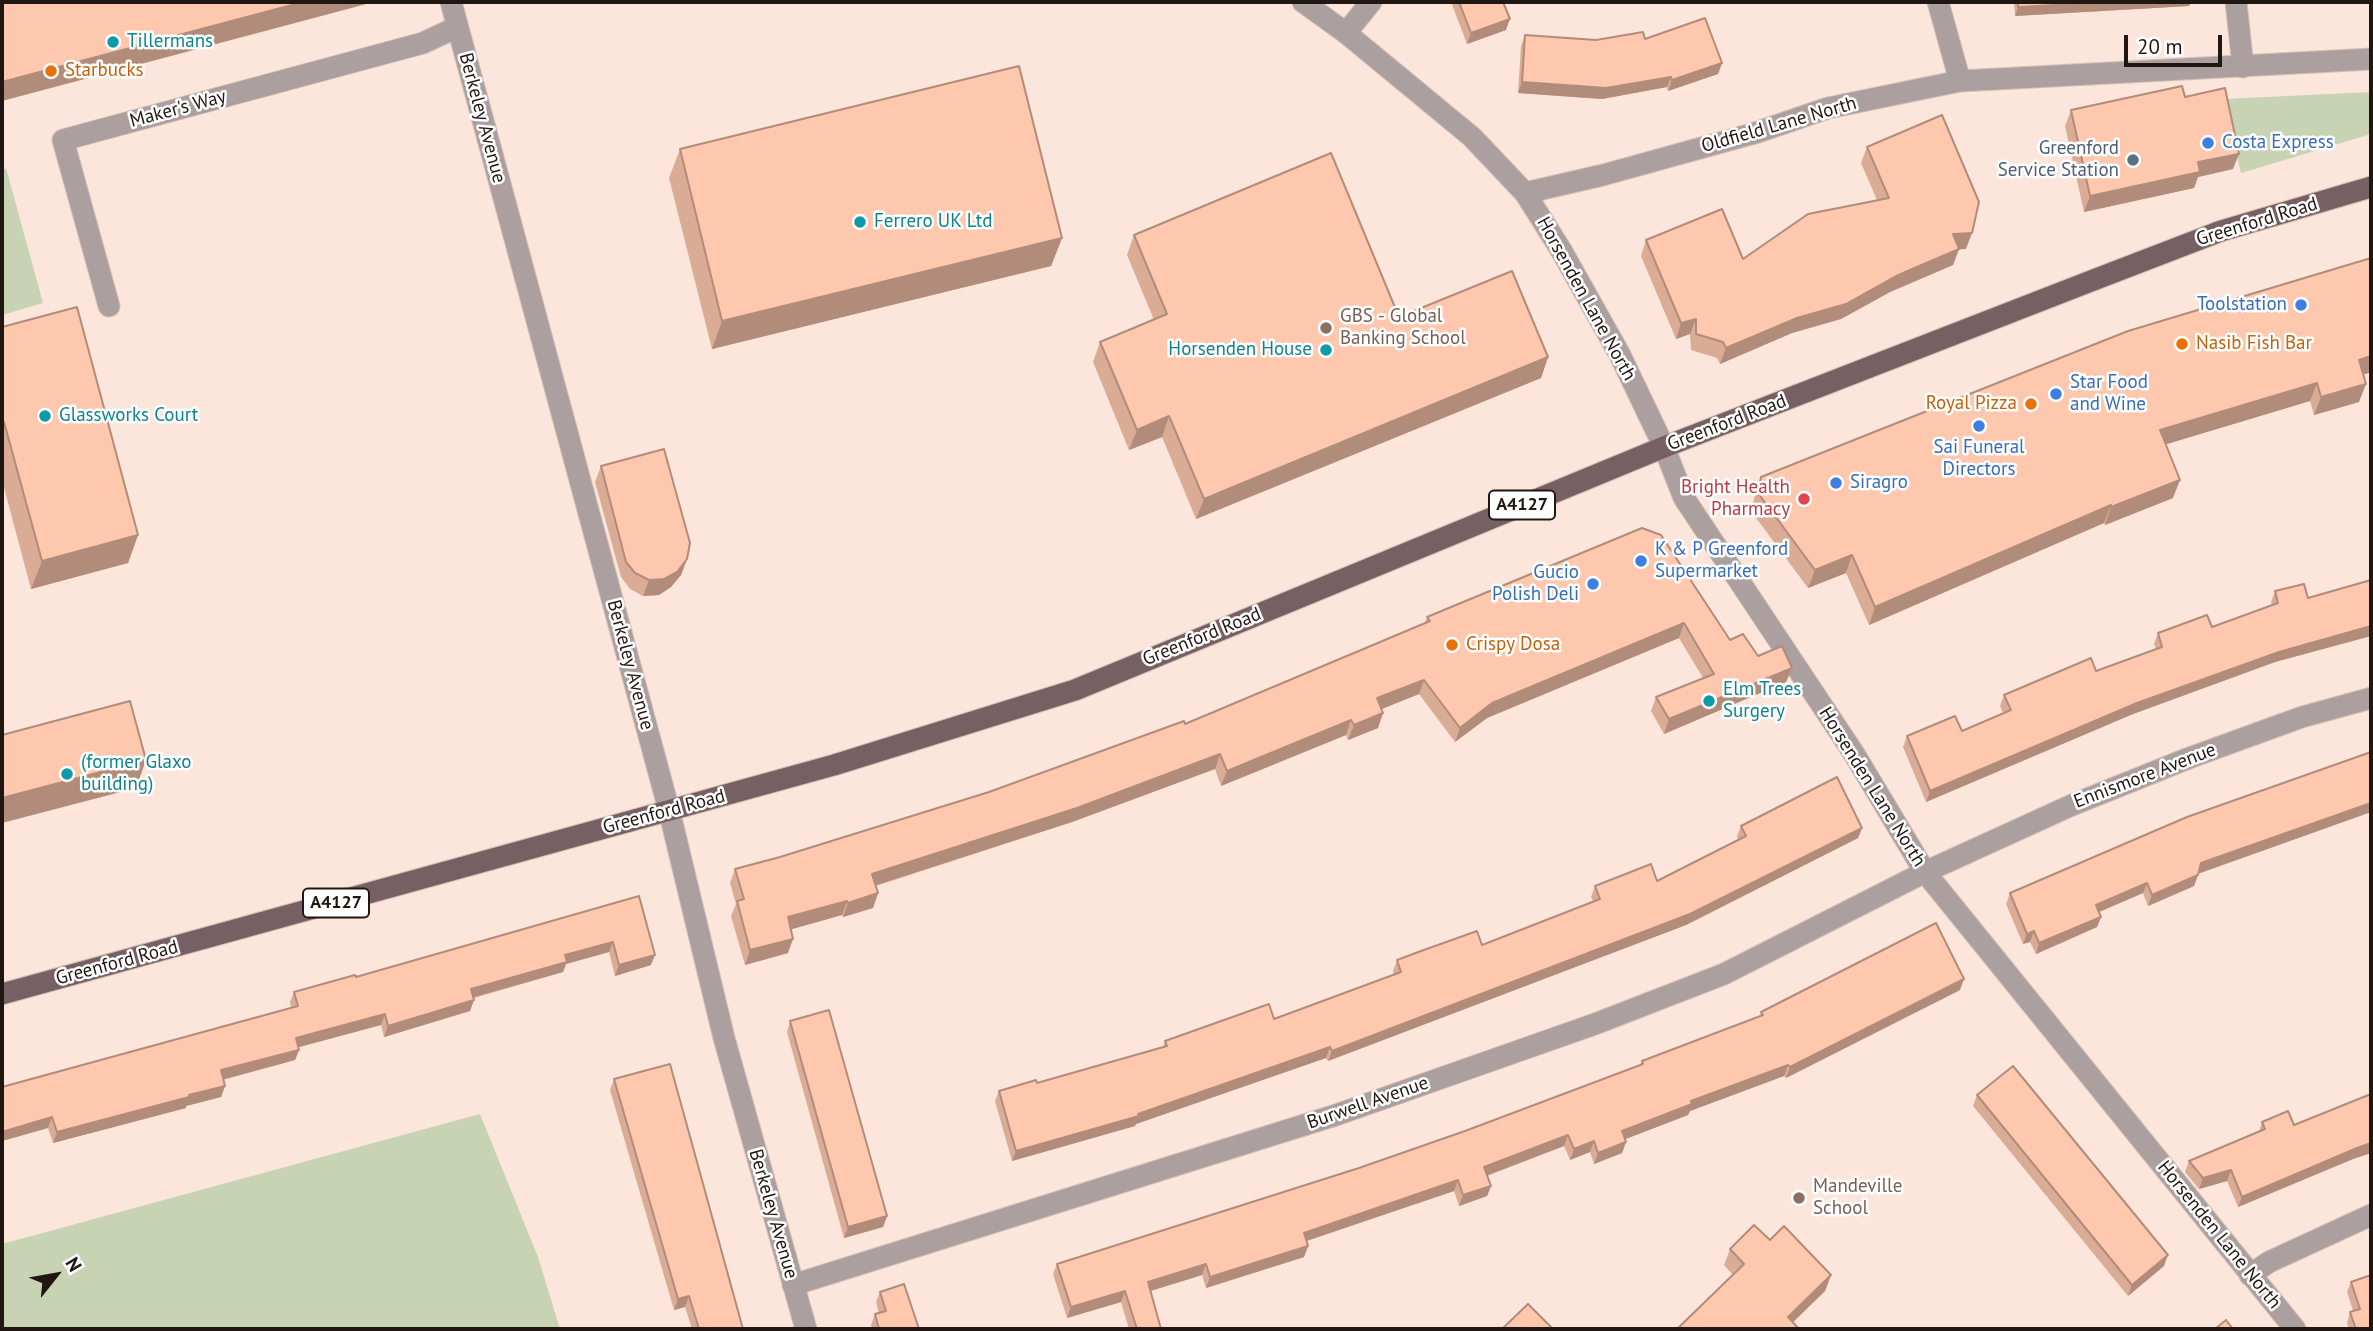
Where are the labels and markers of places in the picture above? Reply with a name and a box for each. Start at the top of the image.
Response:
place label: Tillermans [127,31,213,53]
marker: Tillermans [105,34,121,50]
place label: Starbucks [65,60,144,82]
marker: Starbucks [43,63,59,79]
place label: Costa Express [2222,132,2334,154]
marker: Costa Express [2200,135,2216,151]
place label: Greenford Service Station [1998,138,2119,182]
marker: Greenford Service Station [2125,152,2141,168]
place label: Ferrero UK Ltd [874,211,992,233]
marker: Ferrero UK Ltd [852,214,868,230]
place label: Toolstation [2197,294,2287,316]
marker: Toolstation [2293,297,2309,313]
place label: GBS - Global Banking School [1340,306,1466,350]
marker: GBS - Global Banking School [1318,320,1334,336]
place label: Nasib Fish Bar [2196,333,2312,355]
marker: Nasib Fish Bar [2174,336,2190,352]
place label: Horsenden House [1168,339,1312,361]
marker: Horsenden House [1318,342,1334,358]
place label: Star Food and Wine [2070,372,2148,416]
marker: Star Food and Wine [2048,386,2064,402]
place label: Royal Pizza [1926,393,2017,415]
marker: Royal Pizza [2023,396,2039,412]
place label: Glassworks Court [59,405,198,427]
marker: Glassworks Court [37,408,53,424]
marker: Sai Funeral Directors [1971,418,1987,434]
place label: Sai Funeral Directors [1933,437,2025,481]
place label: Siragro [1850,472,1908,494]
marker: Siragro [1828,475,1844,491]
place label: Bright Health Pharmacy [1681,477,1790,521]
marker: Bright Health Pharmacy [1796,491,1812,507]
place label: K & P Greenford Supermarket [1655,539,1788,583]
marker: K & P Greenford Supermarket [1633,553,1649,569]
place label: Gucio Polish Deli [1492,562,1579,606]
marker: Gucio Polish Deli [1585,576,1601,592]
place label: Crispy Dosa [1466,634,1560,656]
marker: Crispy Dosa [1444,637,1460,653]
place label: Elm Trees Surgery [1723,679,1801,723]
marker: Elm Trees Surgery [1701,693,1717,709]
place label: (former Glaxo building) [81,752,192,796]
marker: (former Glaxo building) [59,766,75,782]
place label: Mandeville School [1813,1176,1902,1220]
marker: Mandeville School [1791,1190,1807,1206]

